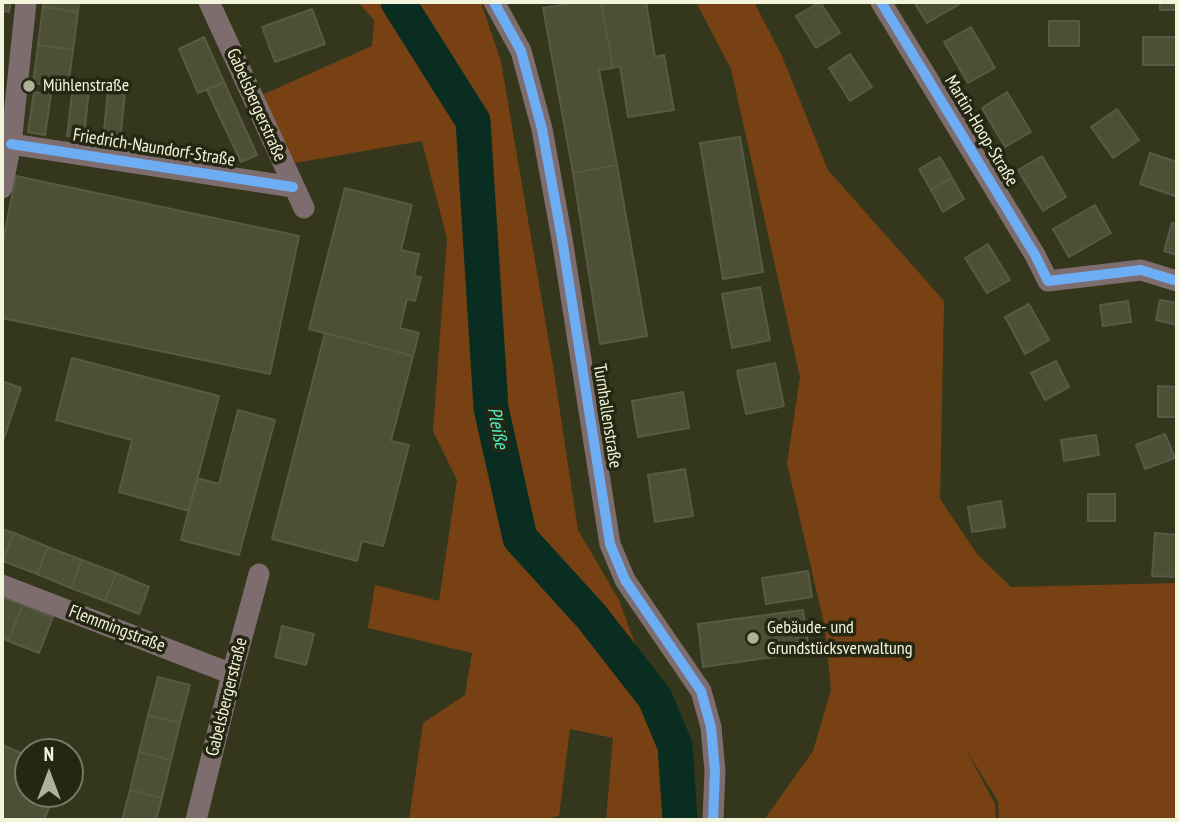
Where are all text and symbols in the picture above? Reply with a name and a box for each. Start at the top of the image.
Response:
street label: Gabelsbergerstraße [221,45,291,165]
street label: Martin-Hoop-Straße [939,72,1023,190]
place label: Mühlenstraße [43,75,129,97]
marker: Mühlenstraße [21,78,37,94]
street label: Friedrich-Naundorf-Straße [71,125,237,171]
street label: Turnhallenstraße [588,362,626,470]
water label: Pleiße [482,405,512,451]
street label: Flemmingstraße [66,601,168,657]
place label: Gebäude- und Grundstücksverwaltung [767,617,912,660]
marker: Gebäude- und Grundstücksverwaltung [745,630,761,646]
street label: Gabelsbergerstraße [202,636,252,758]
north arrow [14,738,84,808]
text: N [44,742,54,766]

